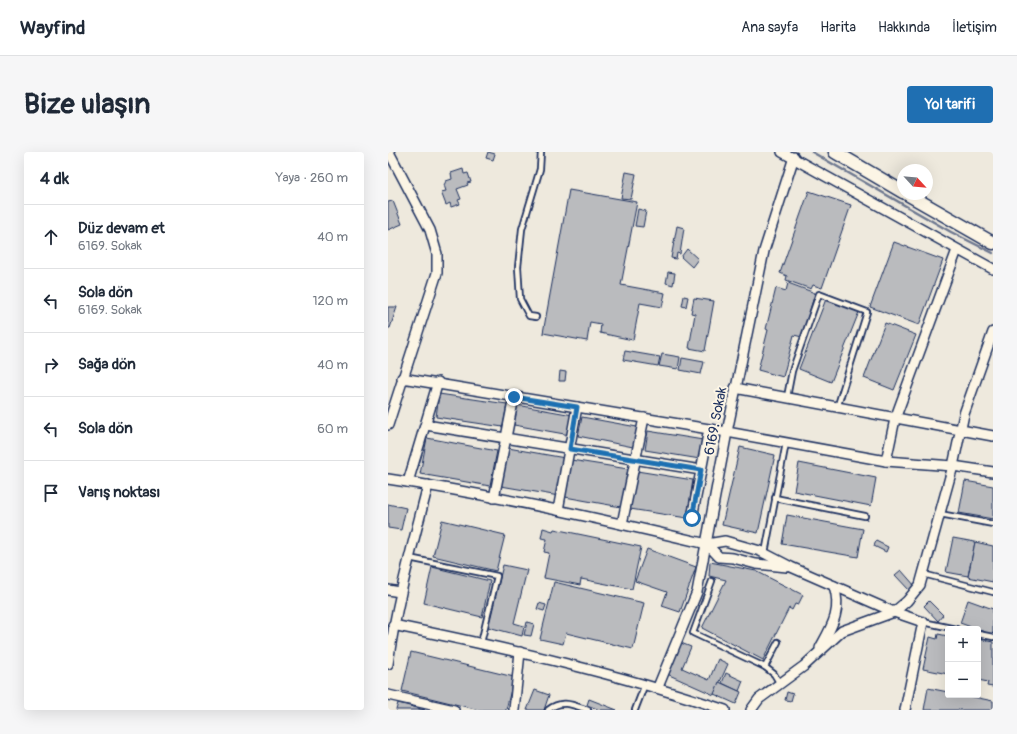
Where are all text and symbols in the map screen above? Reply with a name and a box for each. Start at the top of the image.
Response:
text: Wayfind [20,16,85,40]
text: Ana sayfa [741,19,798,36]
text: Harita [820,19,856,36]
text: Hakkında [878,19,930,36]
text: İletişim [952,19,997,36]
button: Yol tarifi [907,86,993,123]
text: Bize ulaşın [24,87,150,122]
north arrow [897,164,933,200]
text: 4 dk [40,168,69,189]
text: Yaya · 260 m [275,170,348,186]
text: Düz devam et [78,219,165,238]
icon: ahead [40,226,62,248]
text: 40 m [317,229,348,245]
text: 6169. Sokak [78,238,142,254]
text: Sola dön [78,283,133,302]
icon: left [40,290,62,312]
text: 120 m [312,293,348,309]
text: 6169. Sokak [78,302,142,318]
icon: right [40,354,62,376]
text: Sağa dön [78,355,136,374]
text: 40 m [317,357,348,373]
street label: 6169. Sokak [701,385,730,457]
route end [505,388,523,406]
icon: left [40,418,62,440]
text: Sola dön [78,419,133,438]
text: 60 m [317,421,348,437]
icon: arrive [40,482,62,504]
text: Varış noktası [78,483,160,502]
route start [683,509,701,527]
map controls [945,626,981,698]
button: + [945,626,981,662]
button: − [945,662,981,698]

